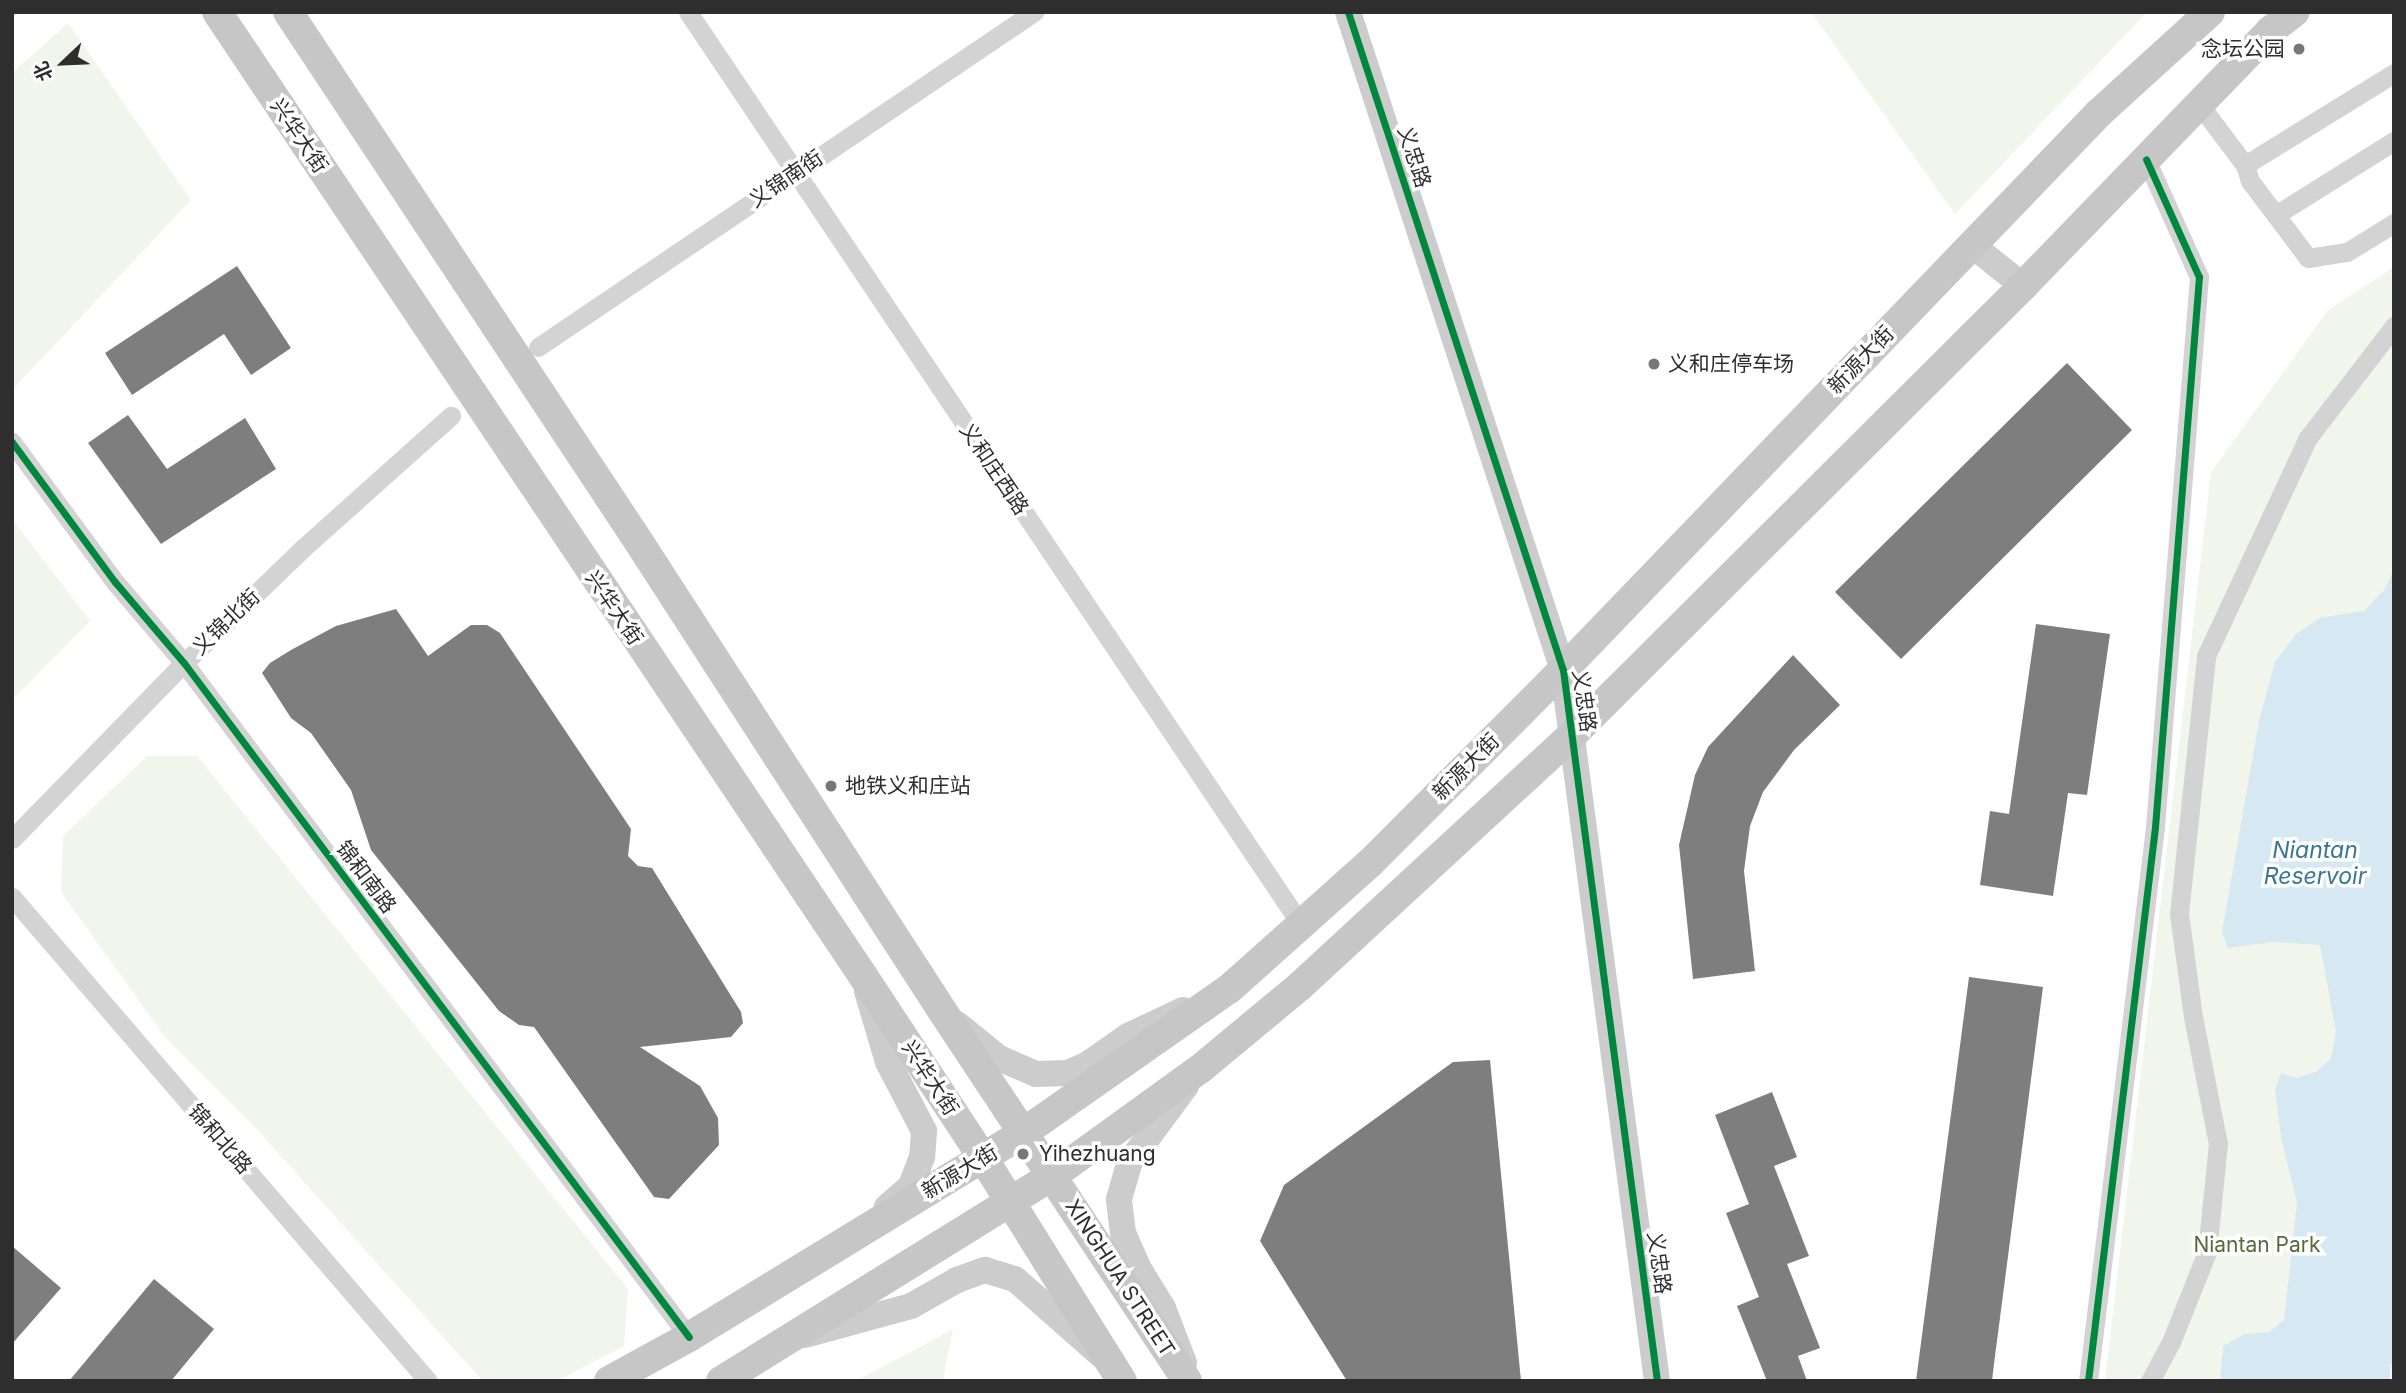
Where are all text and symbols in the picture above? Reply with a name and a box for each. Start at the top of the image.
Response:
north arrow [28,28,98,98]
place label: 念坛公园 [2201,36,2285,62]
marker: 念坛公园 [2291,41,2307,57]
text: 北 [29,58,58,85]
street label: 兴华大街 [265,94,333,178]
street label: 义忠路 [1392,123,1436,191]
street label: 义锦南街 [744,145,828,213]
street label: 新源大街 [1823,321,1899,399]
place label: 义和庄停车场 [1668,351,1794,377]
marker: 义和庄停车场 [1646,356,1662,372]
street label: 义和庄西路 [954,418,1034,520]
street label: 兴华大街 [580,566,648,650]
street label: 义锦北街 [187,584,265,660]
street label: 义忠路 [1567,668,1601,734]
street label: 新源大街 [1427,728,1505,806]
place label: 地铁义和庄站 [845,773,971,799]
marker: 地铁义和庄站 [823,778,839,794]
street label: 锦和南路 [331,836,401,918]
water label: Niantan Reservoir [2264,836,2366,890]
street label: 兴华大街 [897,1036,963,1120]
street label: 锦和北路 [183,1099,257,1179]
street label: 新源大街 [918,1140,1002,1204]
place label: Yihezhuang [1039,1141,1156,1167]
marker: Yihezhuang [1013,1144,1033,1164]
street label: XINGHUA STREET [1060,1195,1180,1361]
street label: 义忠路 [1642,1230,1676,1296]
park label: Niantan Park [2193,1232,2321,1258]

